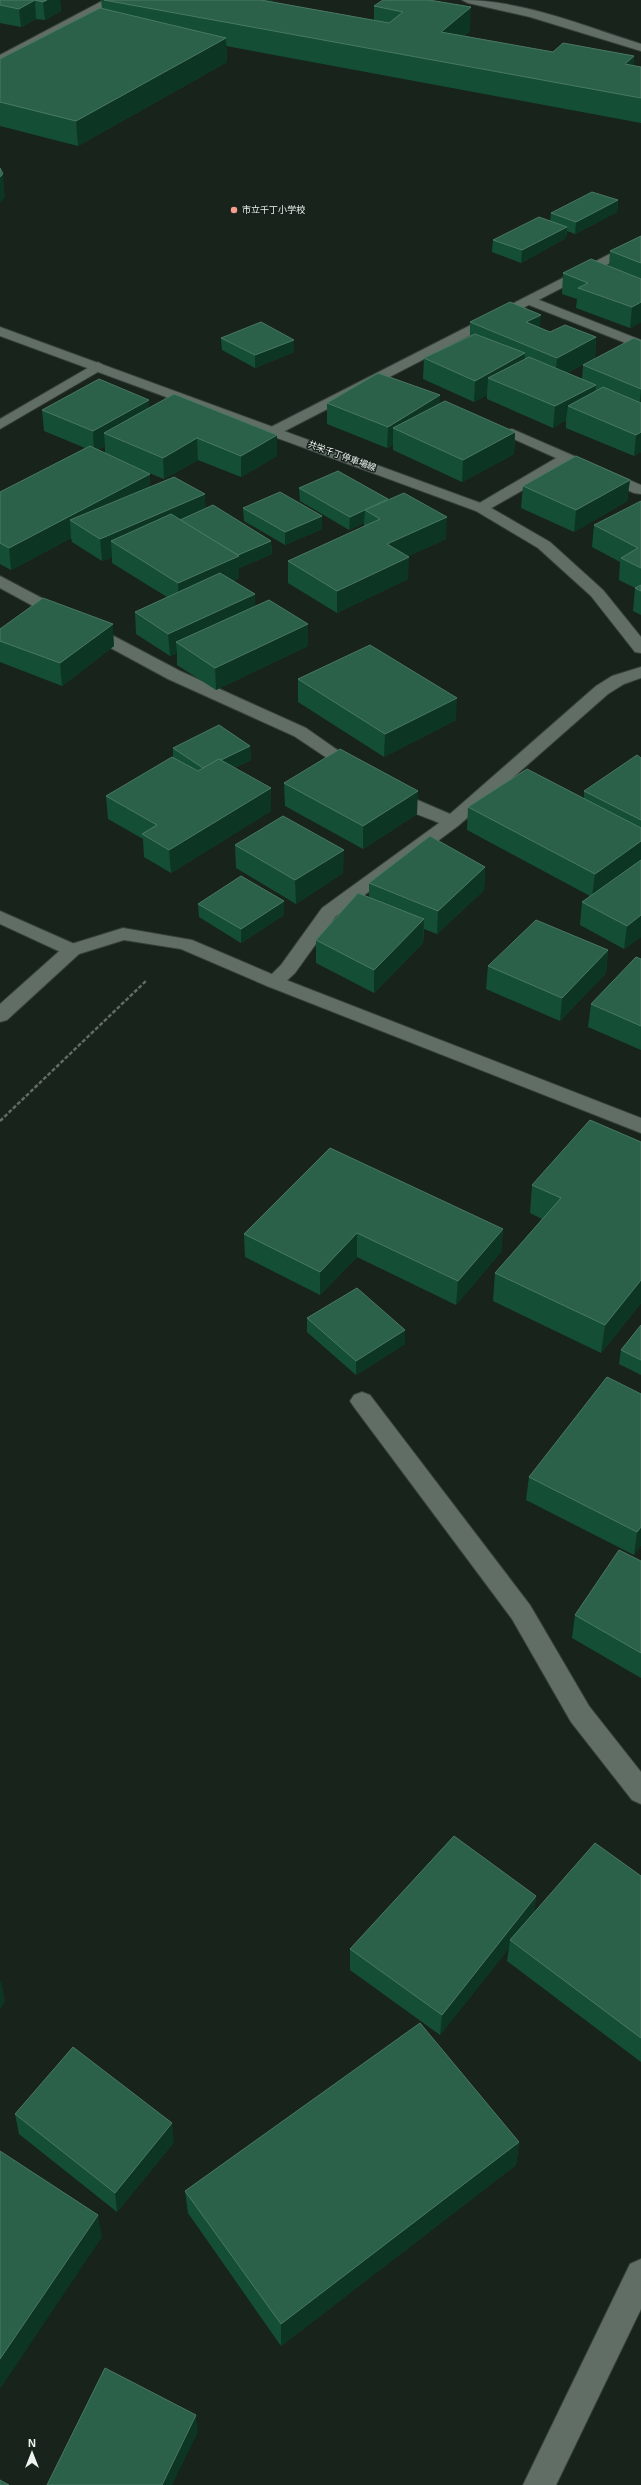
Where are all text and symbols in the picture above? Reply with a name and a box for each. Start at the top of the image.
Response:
marker: 市立千丁小学校 [229,205,239,215]
place label: 市立千丁小学校 [242,205,305,215]
street label: 共栄千丁停車場線 [306,439,378,473]
north arrow [12,2433,52,2473]
text: N [28,2437,36,2449]

